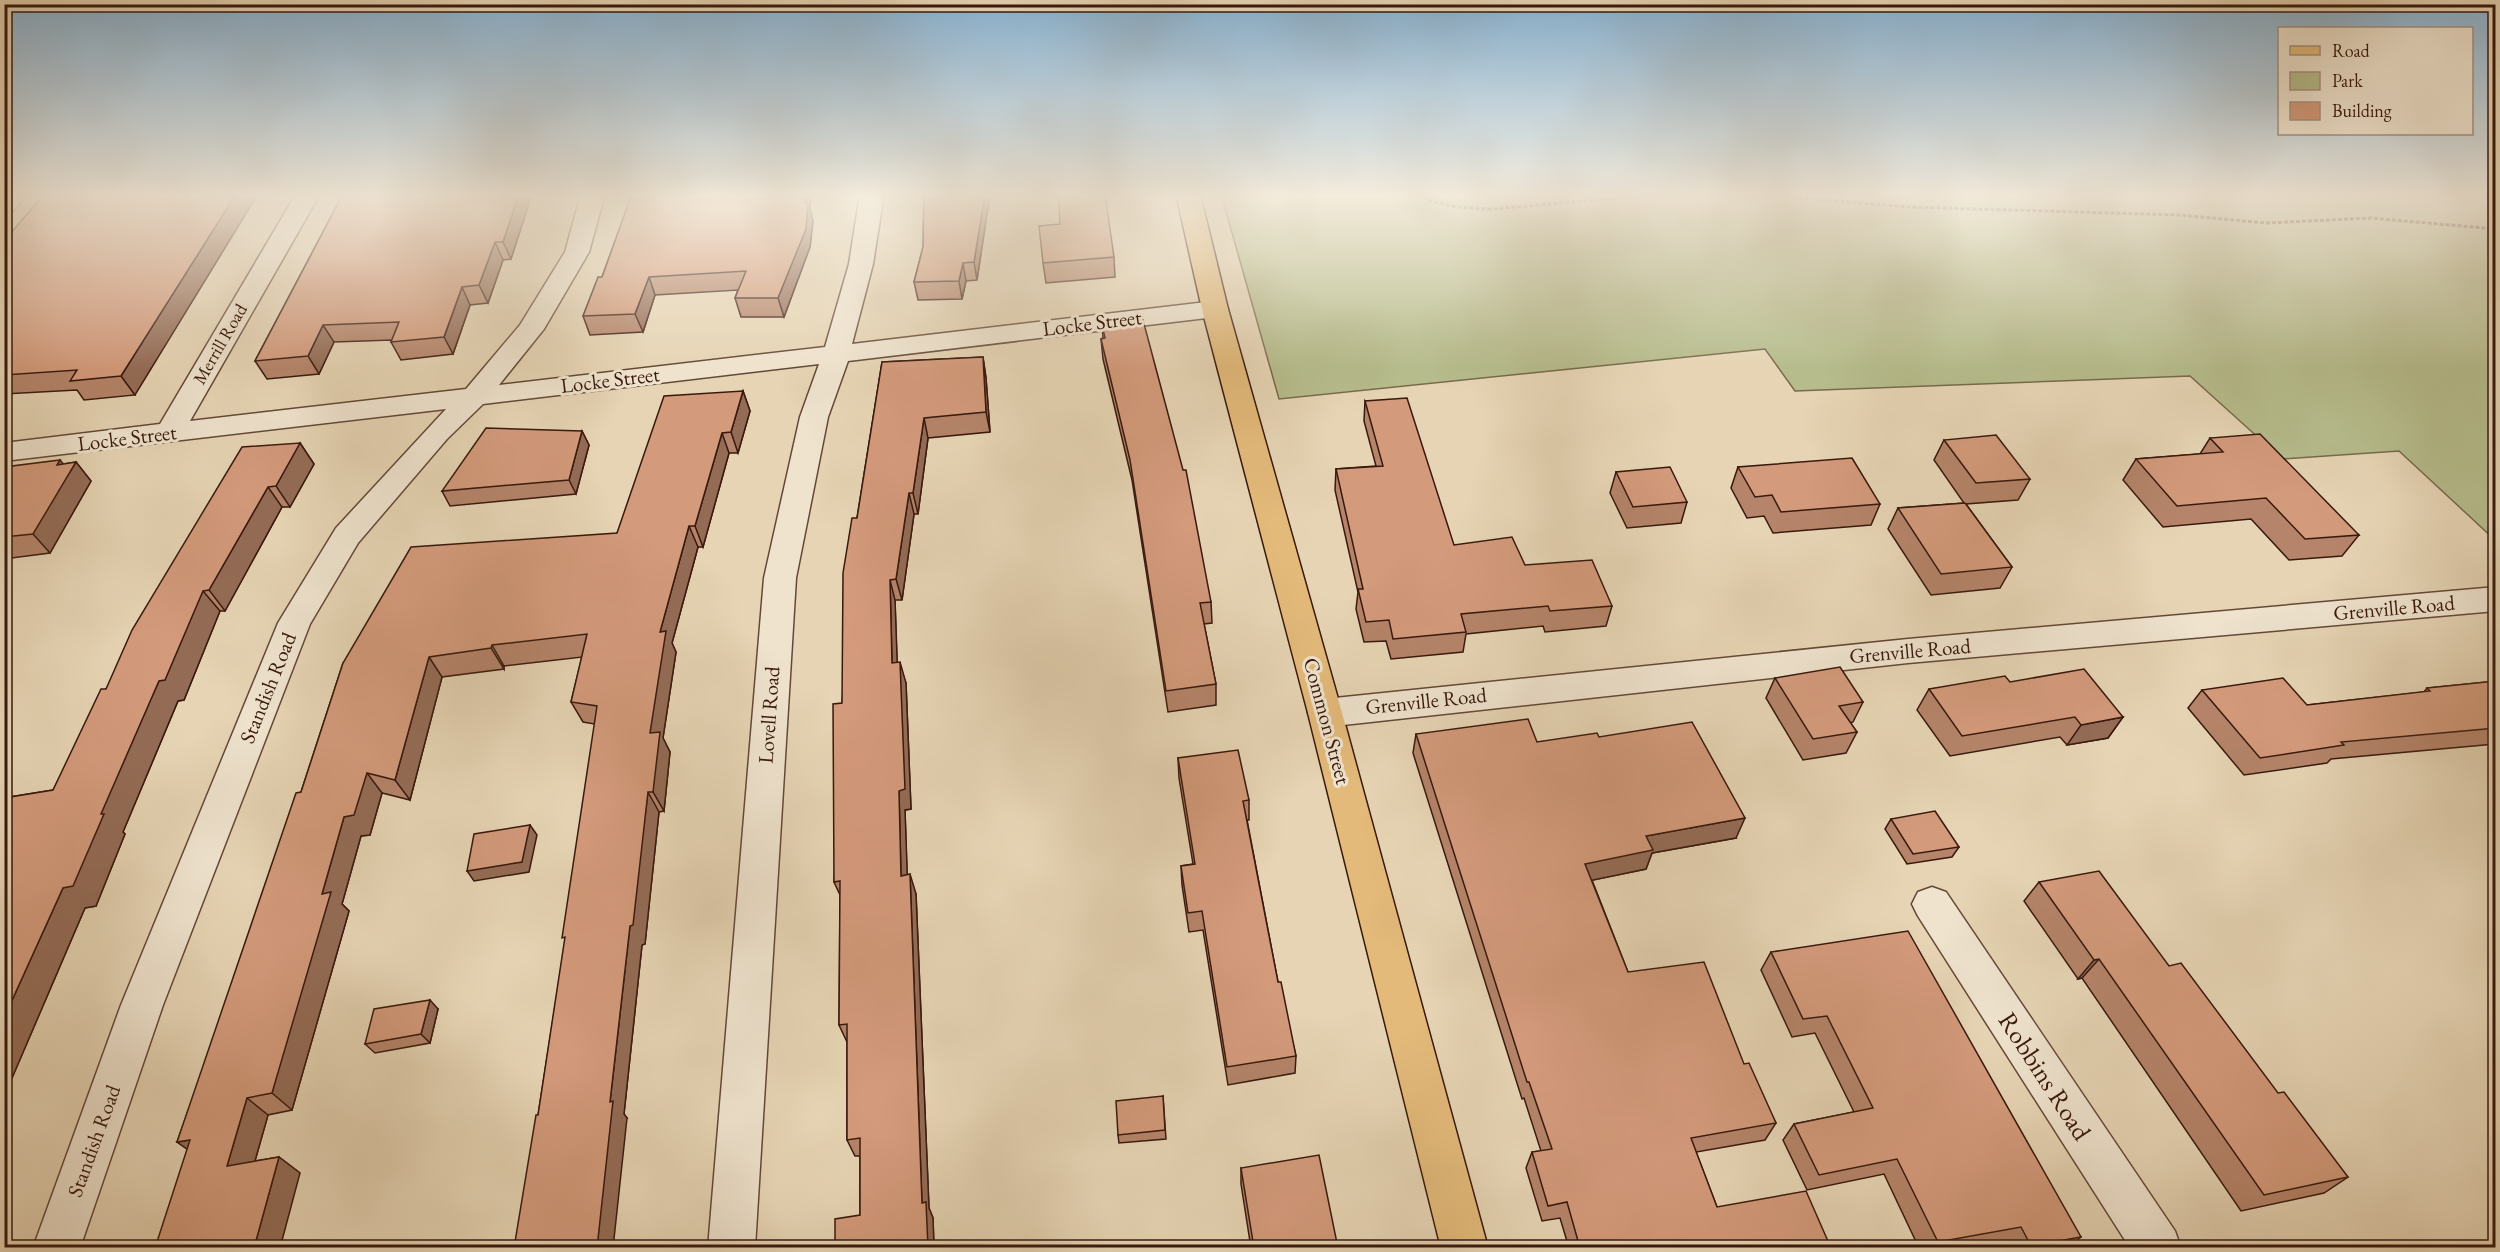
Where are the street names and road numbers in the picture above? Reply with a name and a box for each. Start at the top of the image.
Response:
street label: Merrill Road [187,299,252,388]
street label: Locke Street [1041,303,1143,342]
street label: Locke Street [559,360,661,399]
street label: Locke Street [76,418,178,457]
street label: Grenville Road [2332,589,2456,626]
street label: Standish Road [233,628,302,747]
street label: Grenville Road [1848,632,1972,669]
street label: Common Street [1298,655,1357,787]
street label: Lovell Road [752,665,785,765]
street label: Grenville Road [1364,681,1488,720]
street label: Robbins Road [1991,1005,2100,1147]
street label: Standish Road [61,1081,126,1201]

